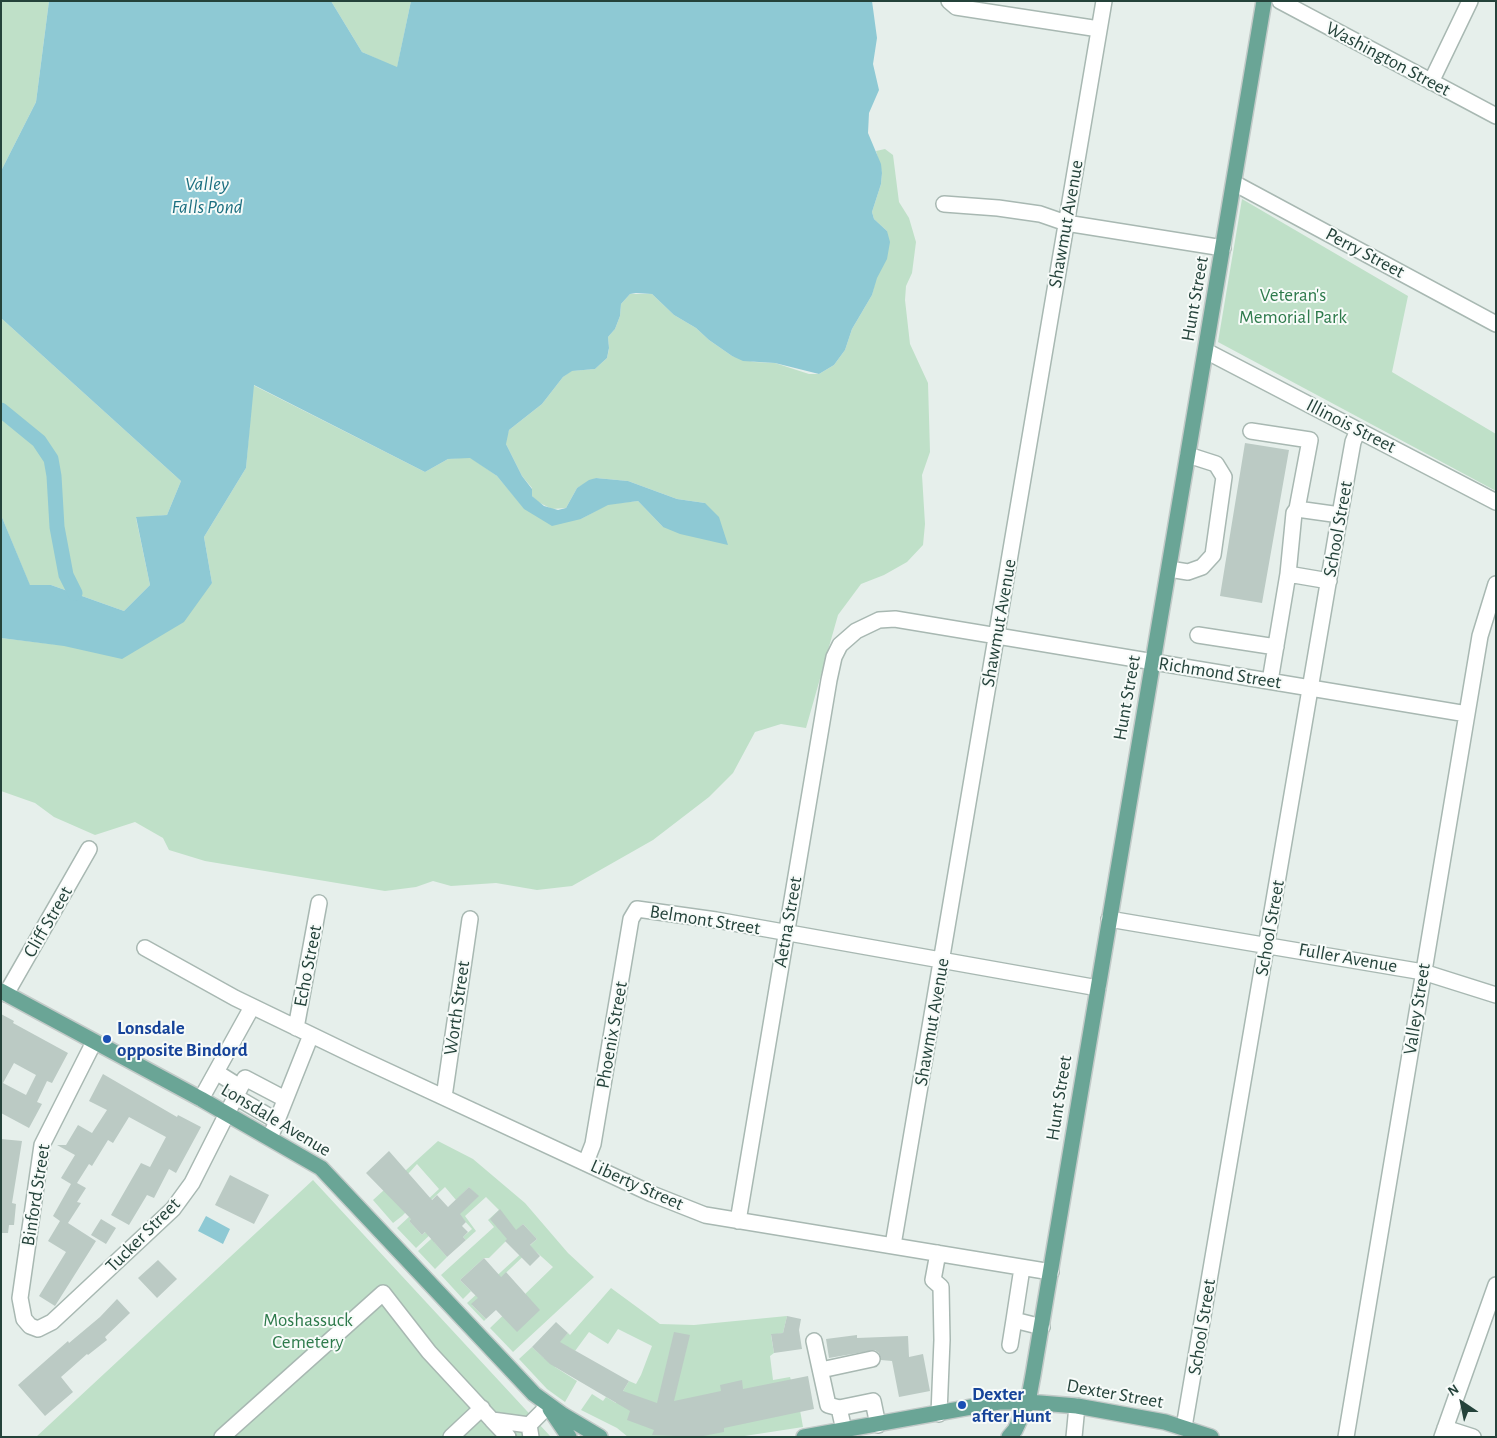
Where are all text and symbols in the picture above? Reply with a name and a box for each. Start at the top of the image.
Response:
street label: Washington Street [1322,17,1454,101]
street label: Shawmut Avenue [1044,158,1088,290]
water label: Valley Falls Pond [171,172,243,219]
street label: Perry Street [1322,223,1408,283]
street label: Hunt Street [1176,255,1214,343]
park label: Veteran's Memorial Park [1239,284,1347,328]
street label: Illinois Street [1302,394,1400,458]
street label: School Street [1318,479,1358,579]
street label: Shawmut Avenue [977,557,1021,689]
street label: Richmond Street [1157,652,1283,694]
street label: Hunt Street [1108,654,1146,742]
street label: Aetna Street [769,875,807,969]
street label: School Street [1250,878,1290,978]
street label: Cliff Street [18,882,78,962]
street label: Belmont Street [648,900,762,940]
street label: Echo Street [289,923,327,1009]
street label: Fuller Avenue [1297,938,1399,978]
street label: Shawmut Avenue [910,956,954,1088]
street label: Worth Street [439,959,475,1057]
street label: Valley Street [1398,961,1436,1057]
street label: Phoenix Street [591,980,633,1090]
place label: Lonsdale opposite Bindord [117,1017,248,1061]
marker: Lonsdale opposite Bindord [101,1033,113,1045]
street label: Hunt Street [1041,1054,1077,1142]
street label: Lonsdale Avenue [217,1078,335,1162]
street label: Binford Street [17,1142,55,1248]
street label: Liberty Street [587,1154,687,1216]
street label: Tucker Street [101,1193,185,1277]
street label: School Street [1183,1277,1221,1377]
park label: Moshassuck Cemetery [263,1309,353,1353]
street label: Dexter Street [1065,1374,1165,1414]
north arrow [1437,1378,1487,1428]
text: N [1446,1382,1462,1399]
place label: Dexter after Hunt [972,1383,1051,1427]
marker: Dexter after Hunt [956,1399,968,1411]

